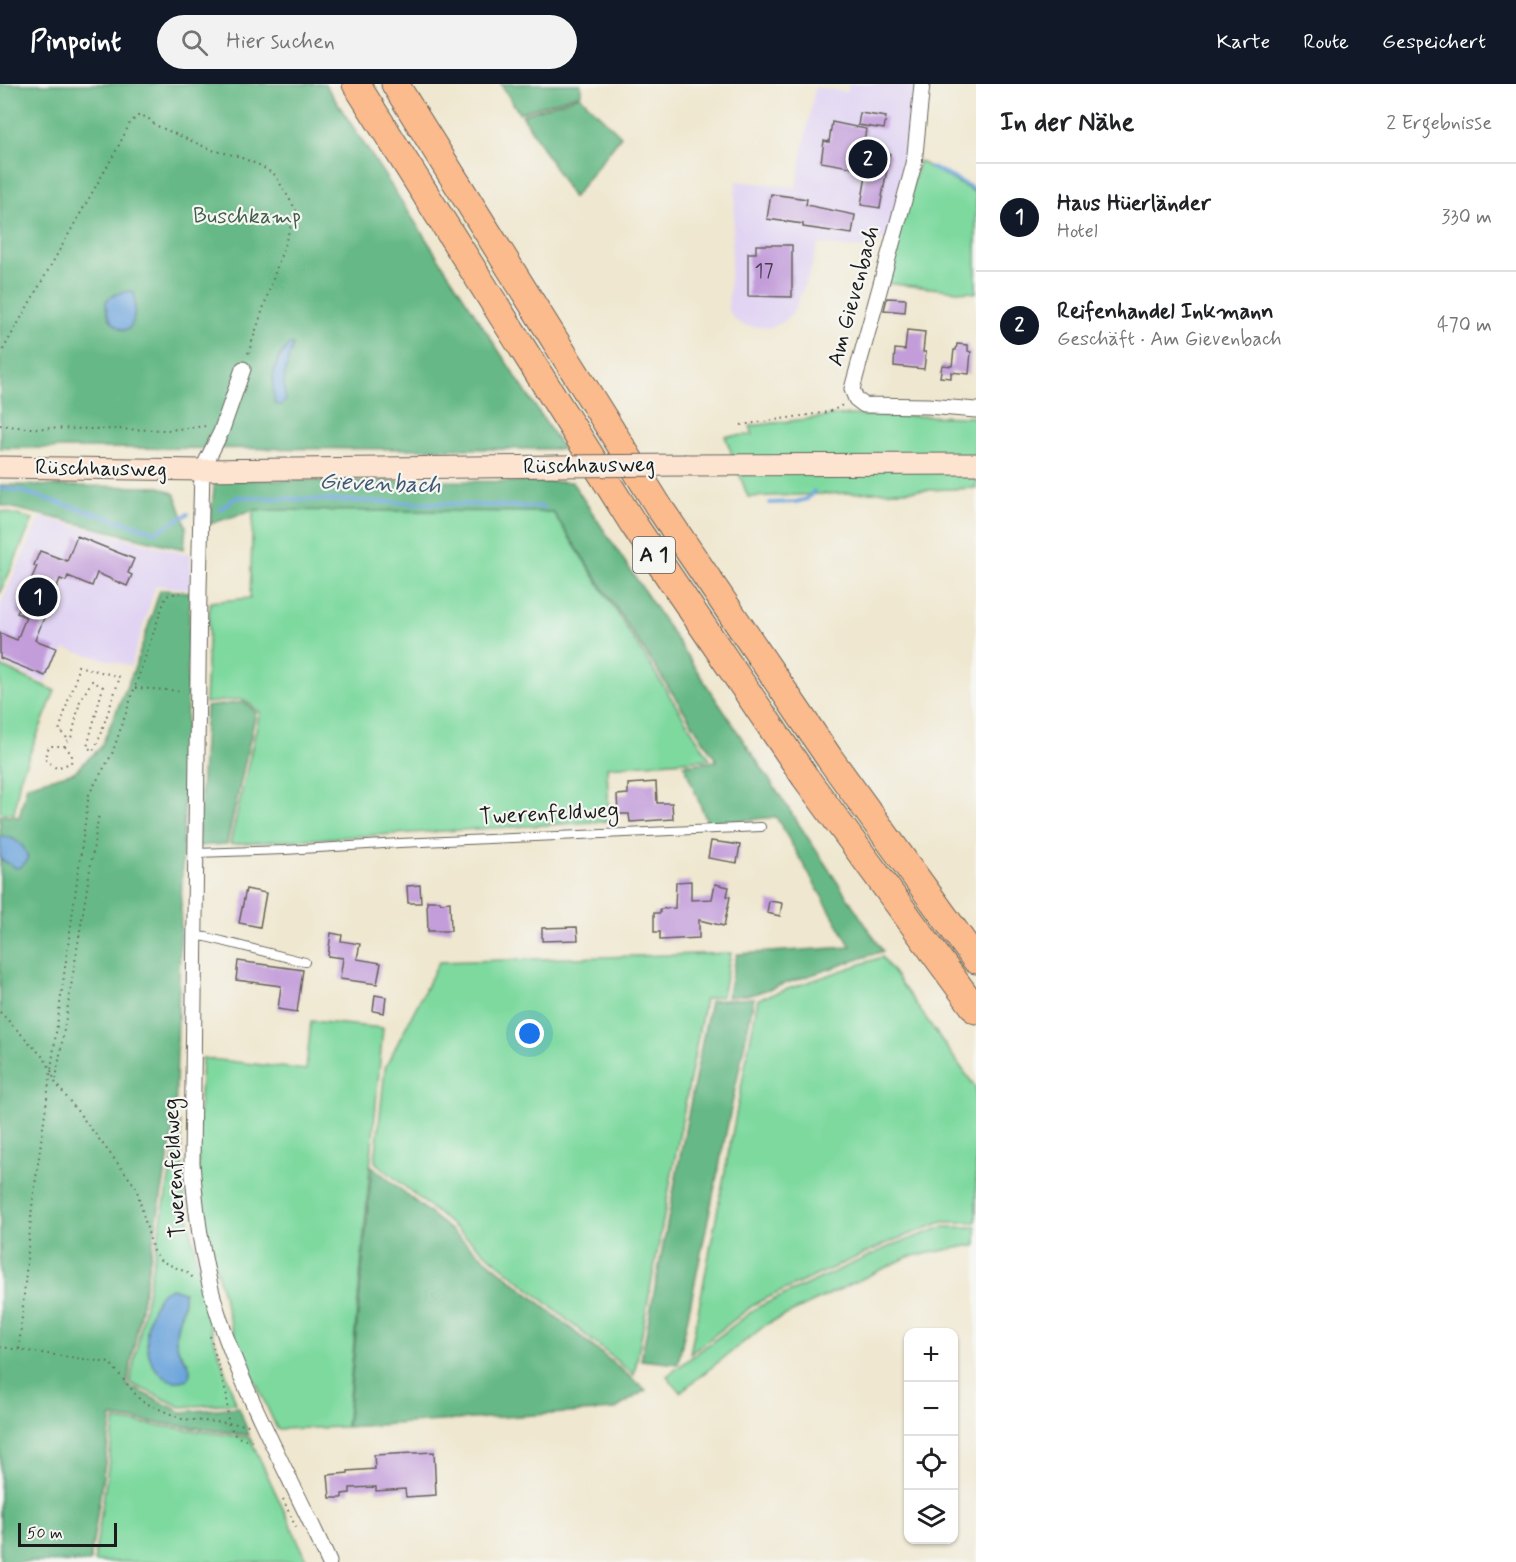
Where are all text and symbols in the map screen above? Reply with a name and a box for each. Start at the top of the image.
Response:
search box [157,15,577,69]
text: Pinpoint [30,24,121,61]
icon: search [178,26,211,59]
text: Hier suchen [226,28,335,56]
text: Karte [1217,28,1270,56]
text: Route [1303,28,1349,56]
text: Gespeichert [1382,28,1486,56]
text: In der Nähe [1000,106,1134,140]
text: 2 Ergebnisse [1386,110,1492,137]
pin: 2 [848,136,888,182]
text: Haus Hüerländer [1057,190,1211,218]
park label: Buschkamp [193,203,301,231]
text: 1 [1015,204,1024,231]
text: 330 m [1441,204,1492,231]
text: Hotel [1057,218,1098,245]
street label: Am Gievenbach [822,223,886,369]
house number: 17 [755,258,774,285]
text: Reifenhandel Inkmann [1057,298,1274,326]
text: 2 [1015,312,1024,339]
text: 470 m [1437,312,1492,339]
text: Geschäft · Am Gievenbach [1057,326,1282,353]
street label: Rüschhausweg [523,451,655,482]
street label: Rüschhausweg [35,454,167,485]
water label: Gievenbach [319,466,441,502]
road number: A 1 [633,537,675,573]
pin: 1 [18,574,57,620]
street label: Twerenfeldweg [478,796,620,835]
your location [515,1019,544,1048]
street label: Twerenfeldweg [157,1097,196,1239]
map controls [904,1328,958,1544]
button: + [904,1328,958,1382]
button: − [904,1382,958,1436]
button: locate [904,1436,958,1490]
button: layers [904,1490,958,1544]
scale bar [18,1520,117,1548]
text: 50 m [27,1523,63,1544]

